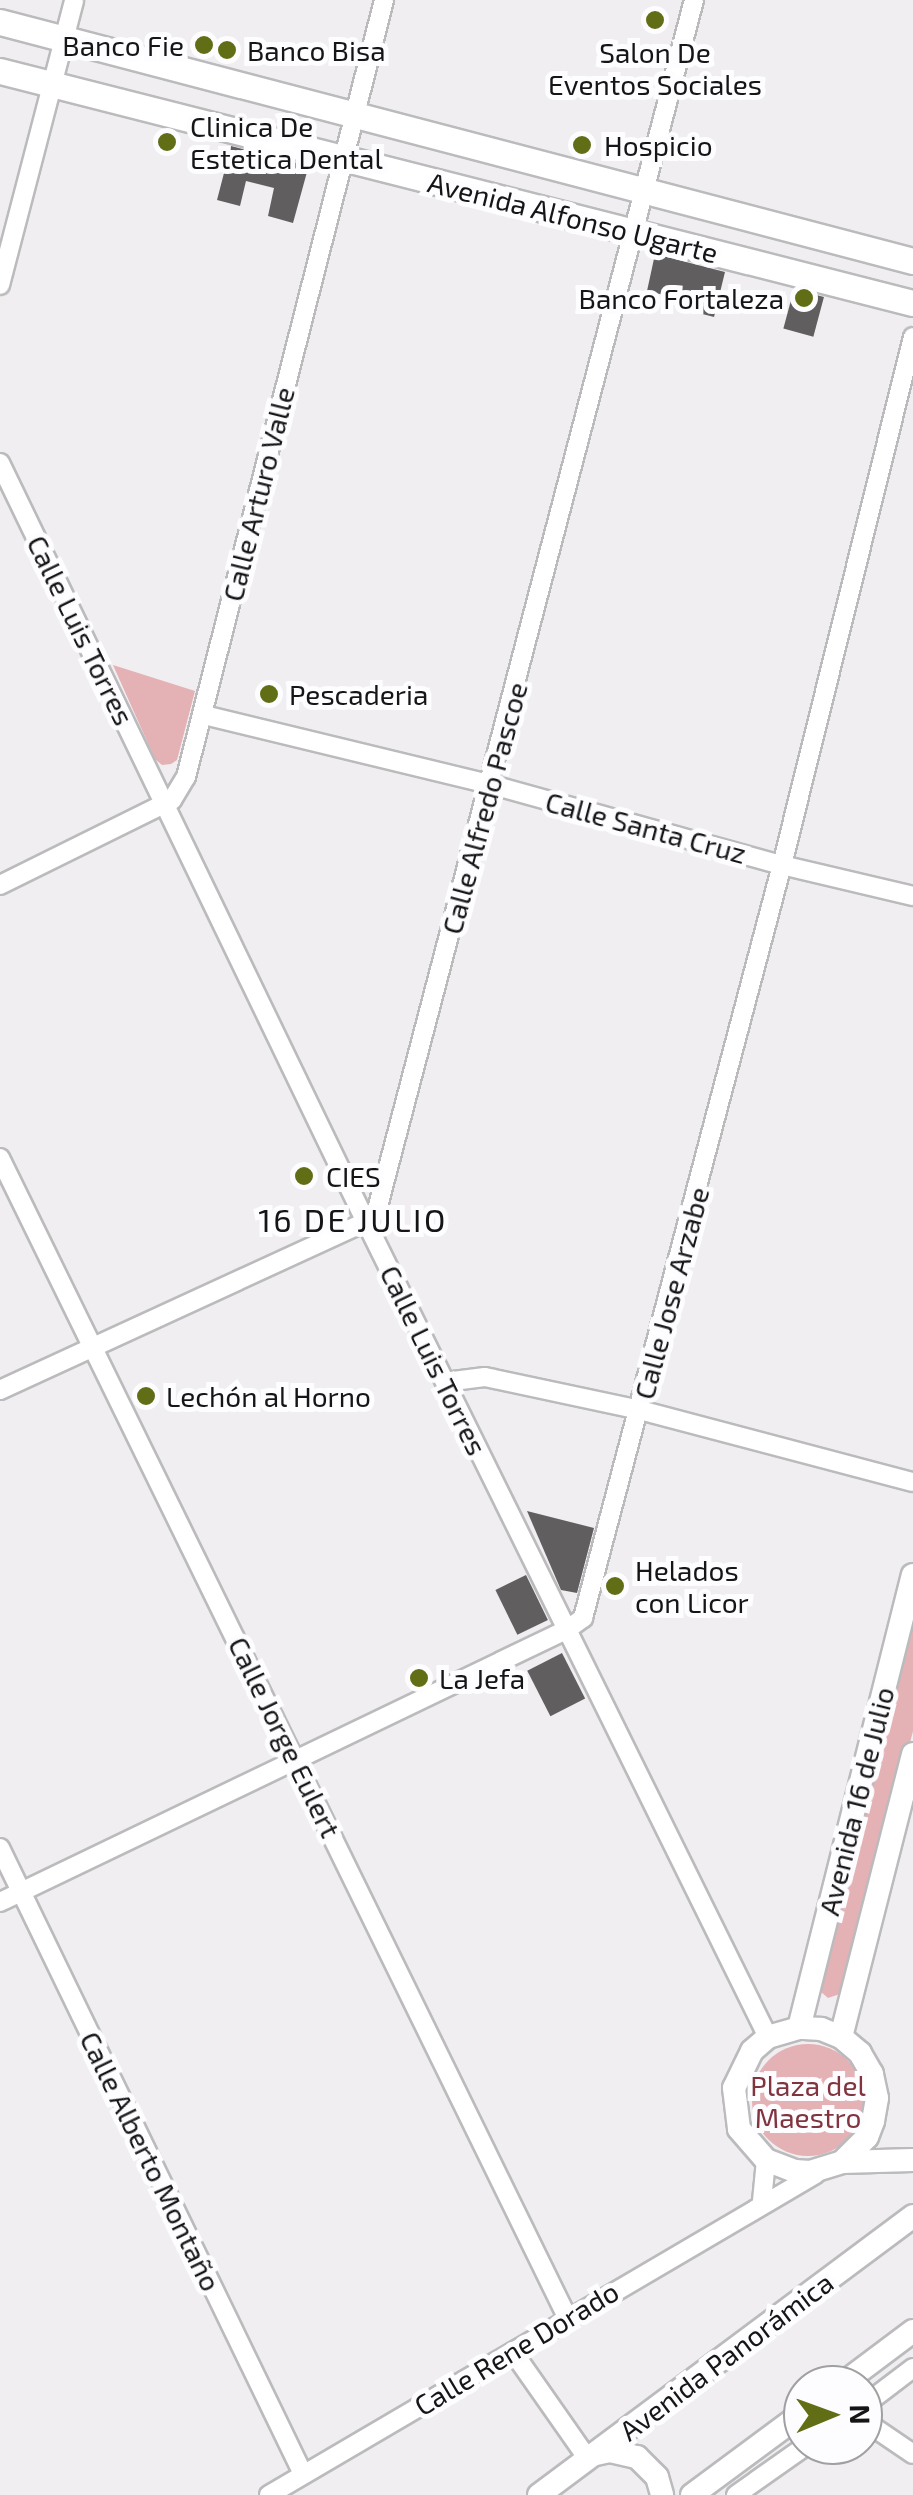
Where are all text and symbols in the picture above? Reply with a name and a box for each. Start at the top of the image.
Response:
marker: Salon De Eventos Sociales [644,9,666,31]
place label: Banco Fie [62,28,184,62]
place label: Banco Bisa [247,33,386,67]
marker: Banco Fie [193,34,215,56]
place label: Salon De Eventos Sociales [548,35,762,101]
marker: Banco Bisa [216,39,238,61]
place label: Clinica De Estetica Dental [190,109,383,175]
place label: Hospicio [604,128,713,162]
marker: Clinica De Estetica Dental [154,129,180,155]
marker: Hospicio [569,132,595,158]
street label: Avenida Alfonso Ugarte [424,165,722,269]
place label: Banco Fortaleza [579,281,784,315]
marker: Banco Fortaleza [793,287,815,309]
street label: Calle Arturo Valle [215,383,301,605]
street label: Calle Luis Torres [20,529,142,731]
place label: Pescaderia [289,677,428,711]
street label: Calle Alfredo Pascoe [434,678,534,938]
marker: Pescaderia [258,683,280,705]
street label: Calle Santa Cruz [542,784,750,870]
place label: CIES [326,1159,381,1193]
marker: CIES [291,1163,317,1189]
street label: Calle Jose Arzabe [626,1183,716,1403]
district label: 16 DE JULIO [258,1200,448,1238]
street label: Calle Luis Torres [373,1259,495,1461]
place label: Lechón al Horno [166,1379,372,1413]
marker: Lechón al Horno [135,1385,157,1407]
place label: Helados con Licor [635,1553,749,1619]
marker: Helados con Licor [604,1575,626,1597]
street label: Calle Jorge Eulert [222,1631,348,1843]
place label: La Jefa [439,1661,526,1695]
marker: La Jefa [408,1667,430,1689]
street label: Avenida 16 de Julio [811,1683,901,1919]
street label: Calle Alberto Montaño [73,2026,229,2296]
park label: Plaza del Maestro [750,2068,866,2134]
street label: Avenida Panorámica [613,2265,839,2447]
street label: Calle Rene Dorado [408,2274,624,2422]
north arrow [783,2365,883,2465]
text: N [844,2404,878,2425]

